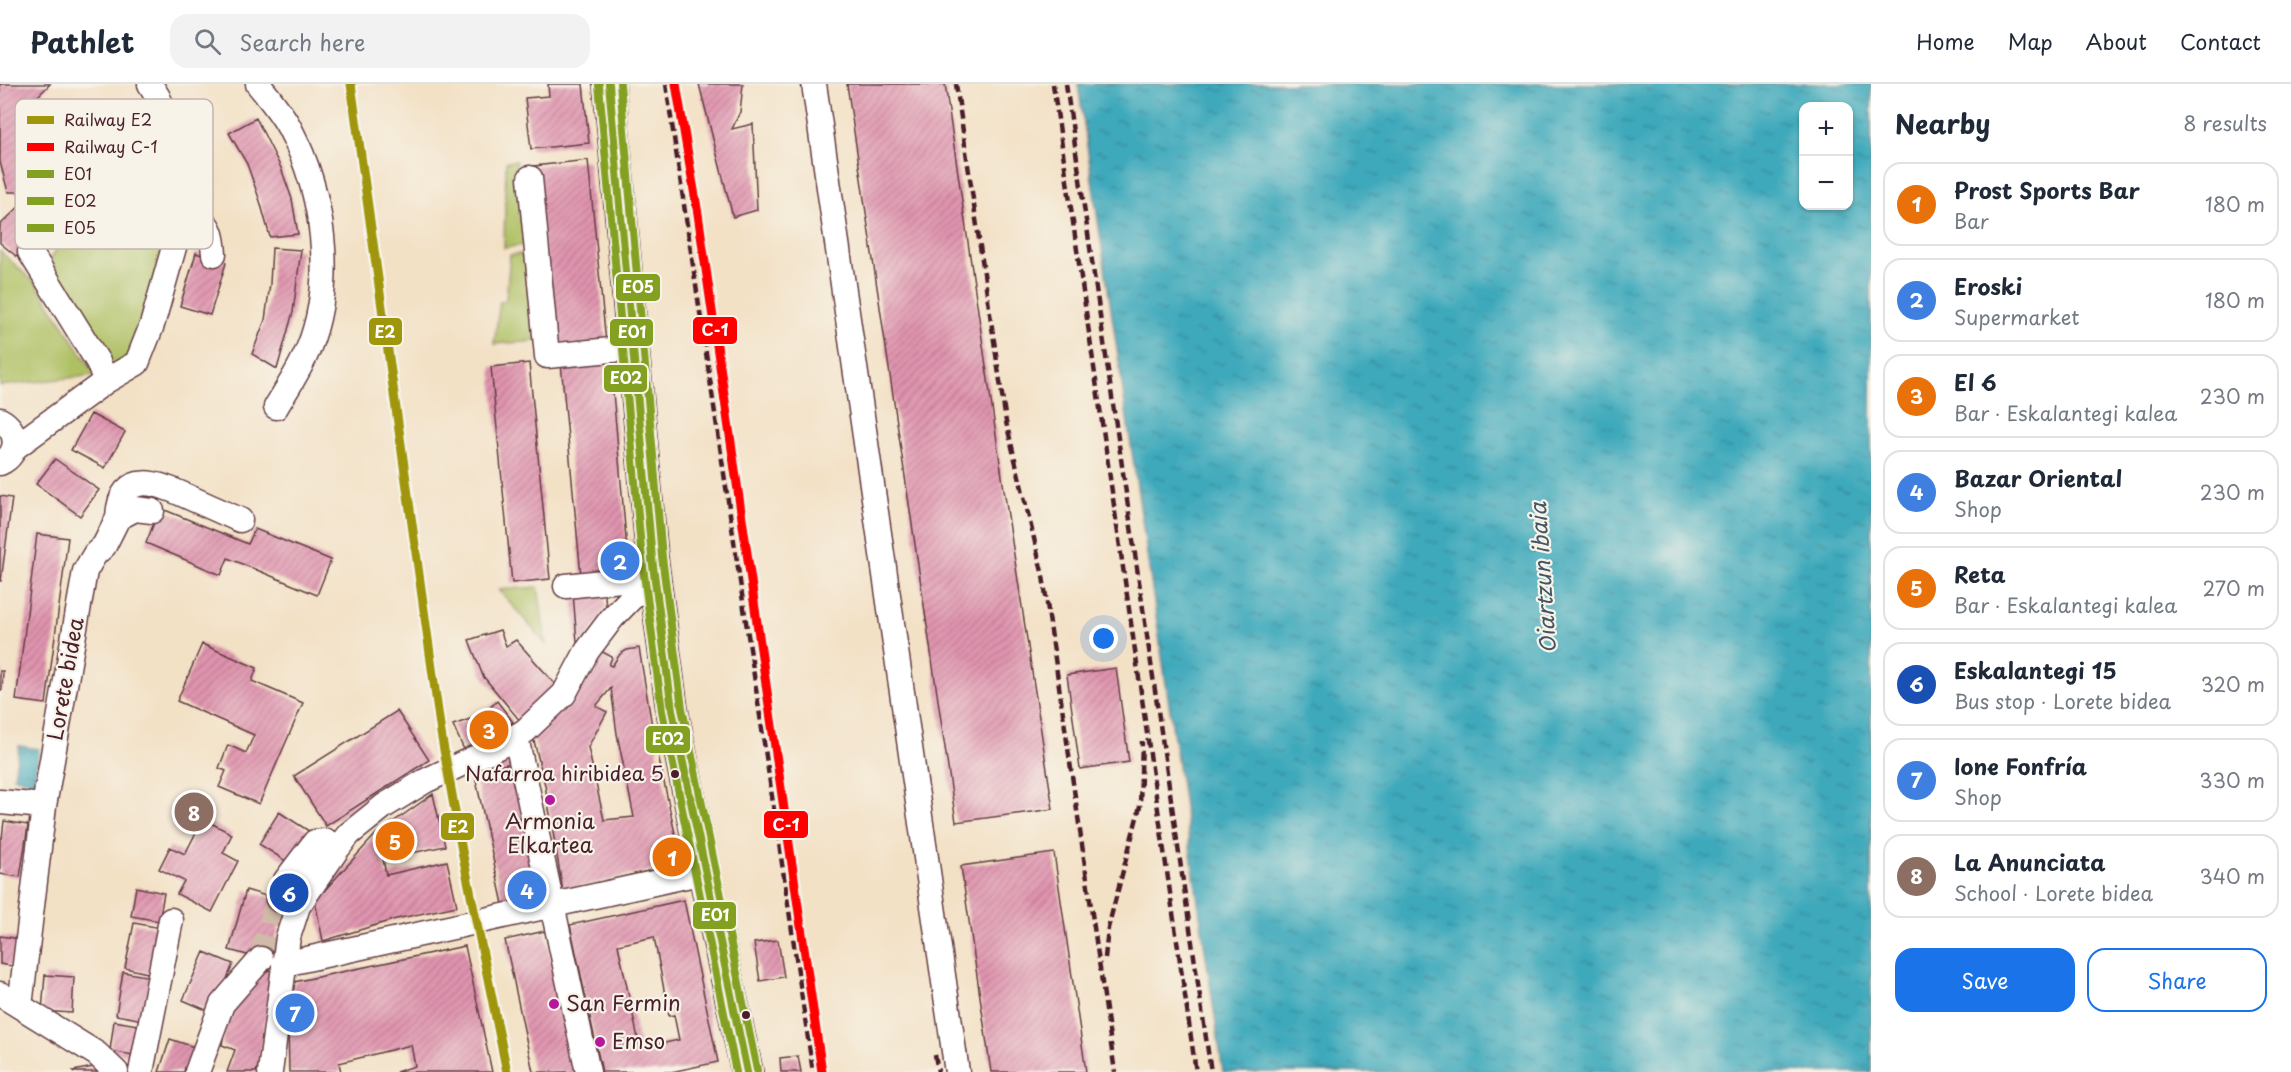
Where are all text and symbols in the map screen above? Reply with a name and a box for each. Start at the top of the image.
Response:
search box [170,14,590,68]
text: Pathlet [30,20,134,63]
icon: search [191,25,224,58]
text: Search here [239,25,365,58]
text: Home [1916,25,1975,57]
text: Map [2008,25,2053,57]
text: About [2086,25,2147,57]
text: Contact [2180,25,2261,57]
legend [15,99,213,249]
map controls [1799,102,1853,210]
button: + [1799,102,1853,156]
text: Nearby [1895,104,1990,143]
text: Railway E2 [64,107,152,131]
text: 8 results [2183,108,2267,138]
text: Railway C-1 [64,134,158,158]
button: − [1799,156,1853,210]
text: E01 [64,161,92,185]
text: Prost Sports Bar [1954,173,2140,206]
text: E02 [64,188,97,212]
text: 1 [1912,189,1921,219]
text: 180 m [2205,189,2265,219]
text: Bar [1954,206,1989,236]
text: E05 [64,215,96,239]
text: Eroski [1954,269,2022,302]
line badge: E05 [615,273,661,302]
text: E05 [622,274,654,298]
text: 2 [1909,285,1924,315]
text: 180 m [2205,285,2265,315]
text: Supermarket [1954,302,2080,332]
line badge: C-1 [692,316,738,345]
line badge: E2 [368,317,403,346]
text: C-1 [702,317,729,341]
line badge: E01 [609,318,654,347]
text: E2 [374,319,396,343]
text: E01 [618,319,647,343]
line badge: E02 [603,364,648,393]
text: E02 [610,365,642,389]
text: El 6 [1954,365,1997,398]
text: 3 [1910,381,1923,411]
text: 230 m [2200,381,2265,411]
text: Bar · Eskalantegi kalea [1954,398,2177,428]
text: Bazar Oriental [1954,461,2122,494]
text: 4 [1910,477,1923,507]
text: 230 m [2200,477,2265,507]
text: Shop [1954,494,2002,524]
water label: Oiartzun ibaia [1520,500,1563,655]
pin: 2 [600,538,640,584]
text: Reta [1954,557,2006,590]
text: 5 [1910,573,1923,603]
text: 270 m [2202,573,2265,603]
text: Bar · Eskalantegi kalea [1954,590,2177,620]
street label: Lorete bidea [37,614,91,743]
your location [1089,624,1118,653]
text: Eskalantegi 15 [1954,653,2117,686]
text: 6 [1909,669,1924,699]
text: 320 m [2201,669,2265,699]
text: Bus stop · Lorete bidea [1954,686,2171,716]
pin: 3 [470,708,508,752]
line badge: E02 [645,725,691,754]
text: E02 [652,726,684,750]
text: Ione Fonfría [1954,749,2087,782]
place label: Nafarroa hiribidea 5 [465,758,664,788]
text: 7 [1911,765,1922,795]
text: 330 m [2199,765,2265,795]
marker: Nafarroa hiribidea 5 [669,768,681,780]
text: Shop [1954,782,2002,812]
pin: 8 [174,790,214,834]
marker: Armonia Elkartea [543,793,557,807]
place label: Armonia Elkartea [505,804,595,860]
line badge: C-1 [763,810,809,839]
line badge: E2 [440,812,475,841]
text: C-1 [773,812,800,836]
text: E2 [447,814,469,838]
pin: 5 [376,818,414,864]
pin: 1 [652,834,692,880]
text: La Anunciata [1954,845,2106,878]
text: 8 [1910,861,1923,891]
text: 340 m [2200,861,2265,891]
pin: 4 [508,868,546,912]
pin: 6 [270,870,308,916]
text: School · Lorete bidea [1954,878,2153,908]
line badge: E01 [692,901,737,930]
text: E01 [701,902,730,926]
button: Save [1895,948,2075,1012]
button: Share [2087,948,2267,1012]
place label: San Fermin [566,986,681,1018]
pin: 7 [276,990,314,1036]
marker: San Fermin [547,997,561,1011]
unlabelled marker [740,1009,752,1021]
place label: Emso [612,1024,665,1056]
marker: Emso [593,1035,607,1049]

